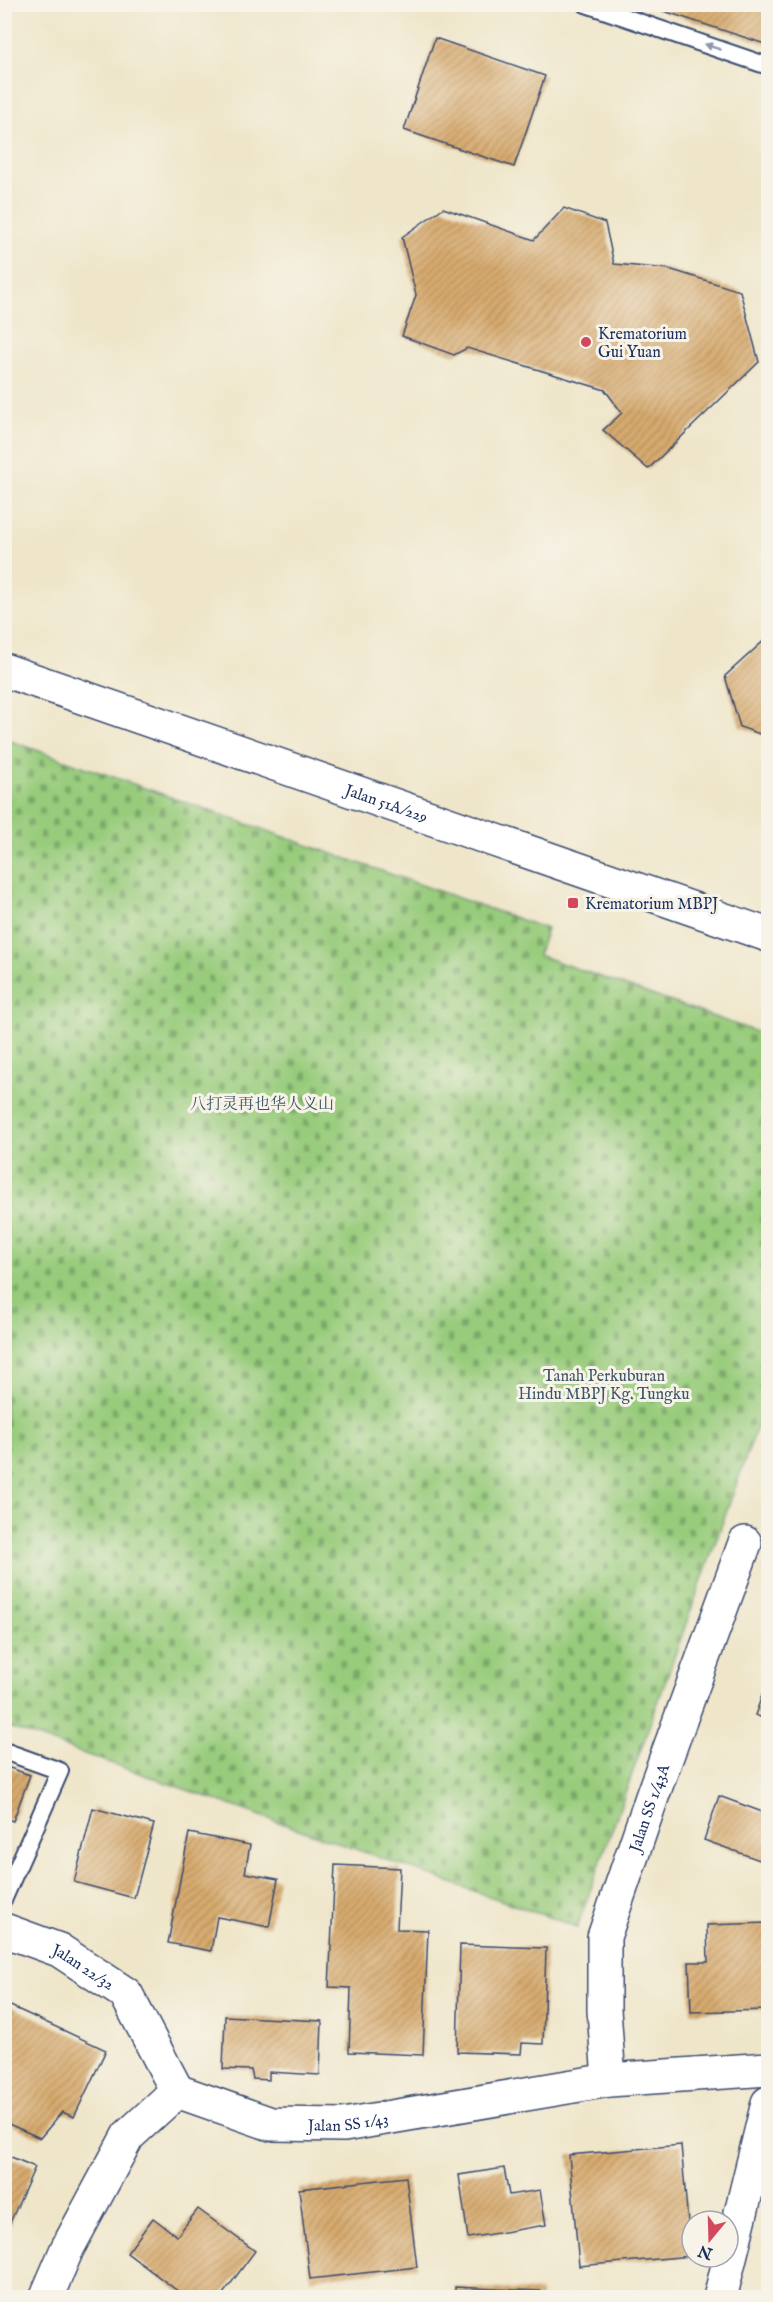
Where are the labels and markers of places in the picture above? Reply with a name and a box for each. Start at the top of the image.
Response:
place label: Krematorium Gui Yuan [598,325,687,363]
marker: Krematorium Gui Yuan [579,335,593,349]
place label: Krematorium MBPJ [585,895,719,915]
marker: Krematorium MBPJ [566,896,580,910]

